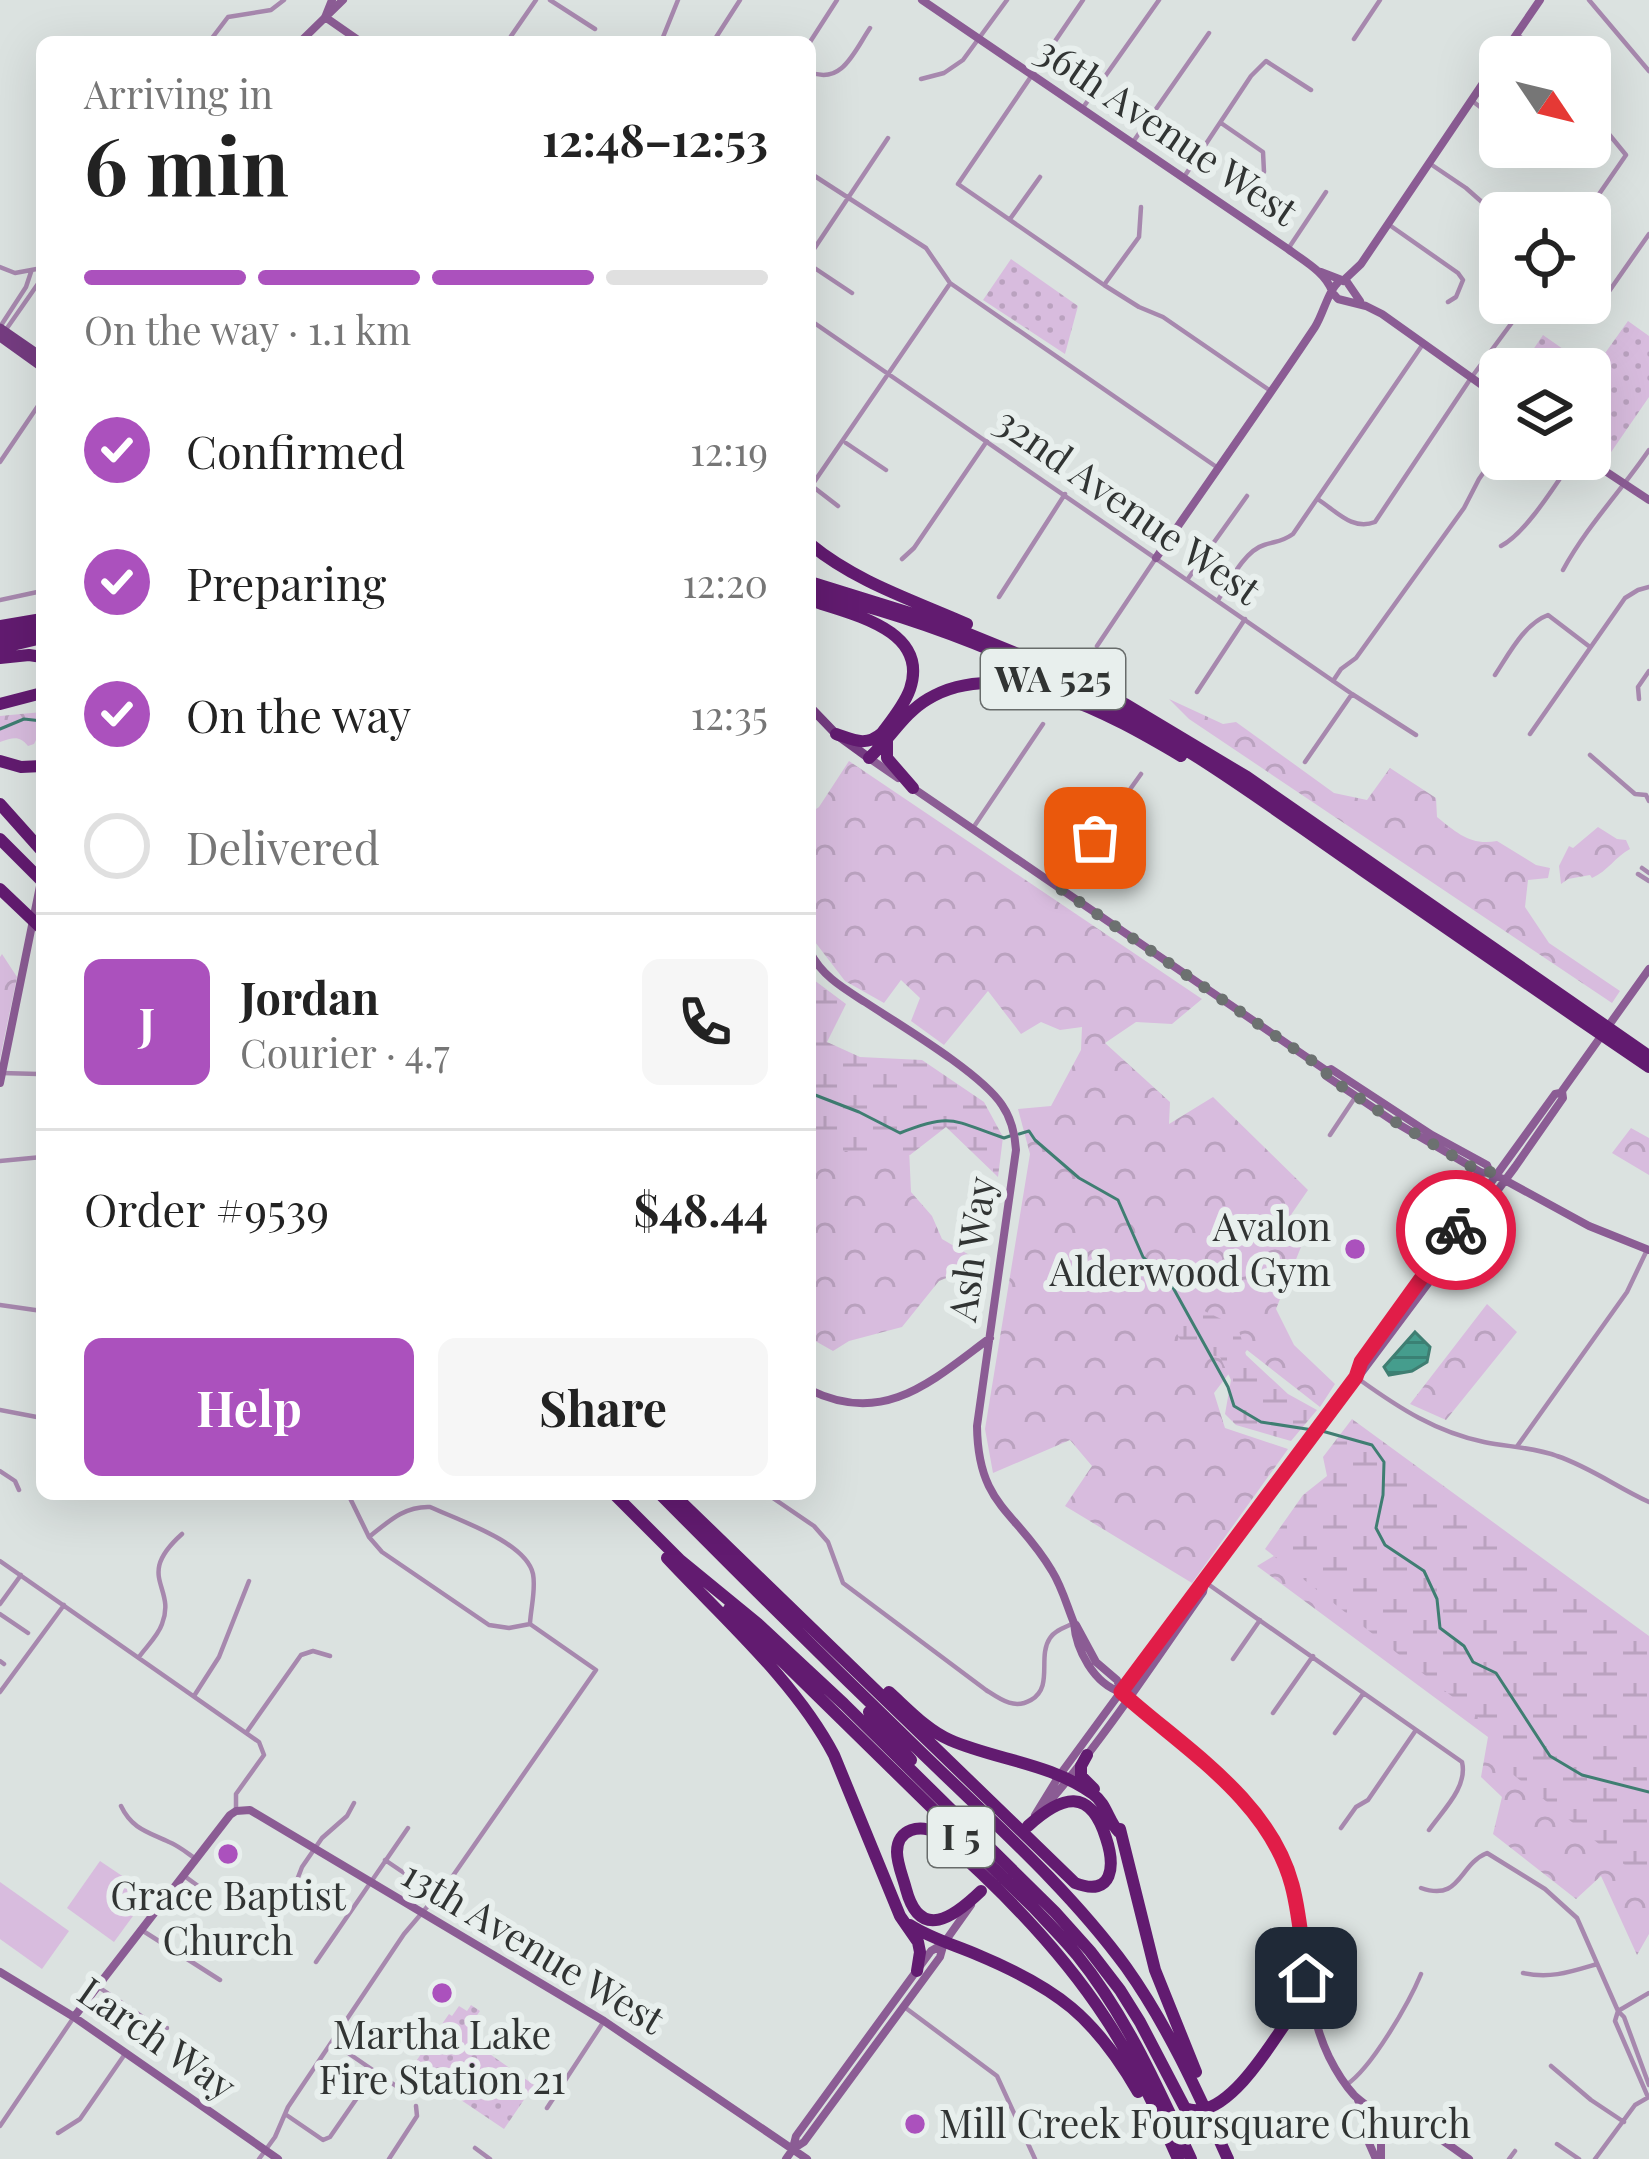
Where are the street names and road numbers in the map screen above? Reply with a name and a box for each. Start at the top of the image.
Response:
street label: 36th Avenue West [1028,23,1309,236]
street label: 32nd Avenue West [987,394,1273,616]
road number: WA 525 [981,649,1125,709]
street label: Ash Way [934,1173,1006,1325]
road number: I 5 [928,1807,994,1867]
street label: 13th Avenue West [393,1846,676,2045]
street label: Larch Way [69,1964,248,2111]

